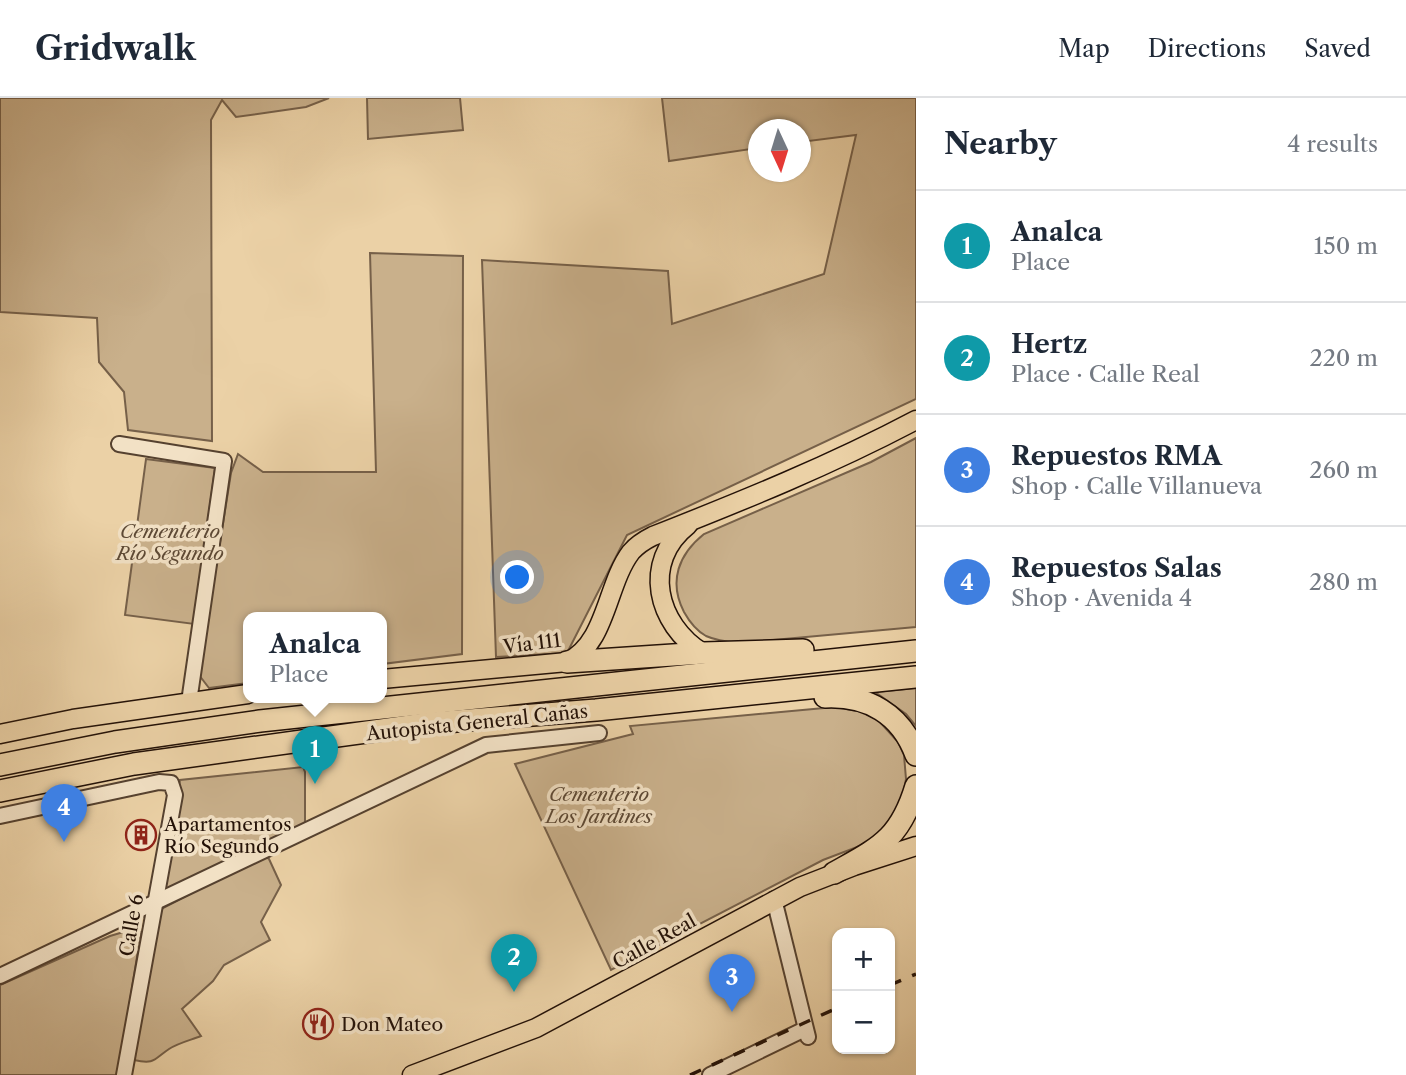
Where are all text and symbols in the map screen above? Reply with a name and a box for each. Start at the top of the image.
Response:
text: Gridwalk [35,28,196,69]
text: Map [1058,34,1110,63]
text: Directions [1148,34,1266,63]
text: Saved [1304,34,1371,63]
north arrow [748,119,811,182]
text: Nearby [944,125,1057,162]
text: 4 results [1287,130,1378,158]
text: Analca [1011,216,1103,248]
text: 1 [962,232,972,260]
text: 150 m [1314,232,1378,260]
text: Place [1011,248,1070,276]
text: Hertz [1011,328,1088,360]
text: 2 [960,344,974,372]
text: 220 m [1309,344,1378,372]
text: Place · Calle Real [1011,360,1200,388]
text: Repuestos RMA [1011,440,1222,472]
text: 3 [961,456,974,484]
text: 260 m [1309,456,1378,484]
text: Shop · Calle Villanueva [1011,472,1262,500]
park label: Cementerio Río Segundo [114,520,224,565]
text: Repuestos Salas [1011,552,1222,584]
your location [500,560,534,594]
text: 4 [960,568,974,596]
text: 280 m [1309,568,1378,596]
text: Shop · Avenida 4 [1011,584,1192,612]
popup [243,612,387,703]
text: Analca [269,628,361,660]
street label: Vía 111 [501,629,562,659]
text: Place [269,660,328,688]
street label: Autopista General Cañas [364,699,589,746]
pin: 1 [292,726,338,784]
park label: Cementerio Los Jardines [544,783,653,828]
pin: 4 [41,784,87,842]
place label: Apartamentos Río Segundo [163,813,291,858]
building icon: Apartamentos Río Segundo [124,818,158,852]
street label: Calle 6 [115,892,148,958]
street label: Calle Real [609,909,700,974]
map controls [832,928,895,1054]
button: + [832,928,895,991]
pin: 2 [491,934,537,992]
pin: 3 [709,954,755,1012]
button: − [832,991,895,1054]
restaurant icon: Don Mateo [301,1007,335,1041]
place label: Don Mateo [341,1013,443,1036]

